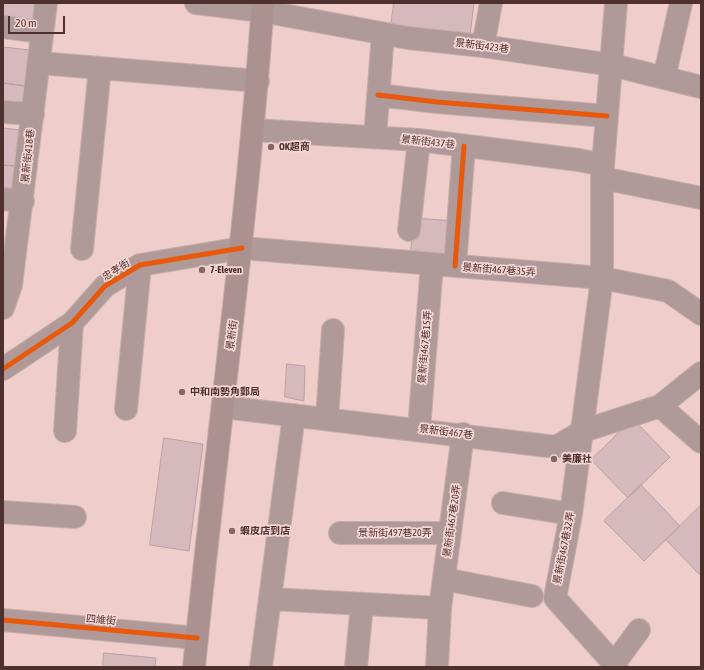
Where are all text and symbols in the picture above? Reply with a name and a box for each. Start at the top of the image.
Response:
scale bar [10,8,67,34]
text: 20 m [15,16,37,30]
street label: 景新街423巷 [454,37,510,55]
street label: 景新街418巷 [19,128,37,184]
street label: 景新街437巷 [400,133,456,151]
place label: OK超商 [279,141,310,153]
marker: OK超商 [266,142,276,152]
street label: 忠孝街 [100,257,132,283]
street label: 景新街467巷35弄 [462,261,536,279]
place label: 7-Eleven [210,264,242,276]
marker: 7-Eleven [197,265,207,275]
street label: 景新街467巷15弄 [416,310,434,384]
street label: 景新街 [224,319,240,351]
place label: 中和南勢角郵局 [190,386,260,398]
marker: 中和南勢角郵局 [177,387,187,397]
street label: 景新街467巷 [418,423,474,441]
place label: 美廉社 [562,453,592,465]
marker: 美廉社 [549,454,559,464]
street label: 景新街467巷20弄 [441,484,463,558]
street label: 景新街467巷32弄 [551,511,577,585]
place label: 蝦皮店到店 [240,525,290,537]
marker: 蝦皮店到店 [227,526,237,536]
street label: 景新街497巷20弄 [358,527,432,539]
street label: 四維街 [86,613,116,627]

